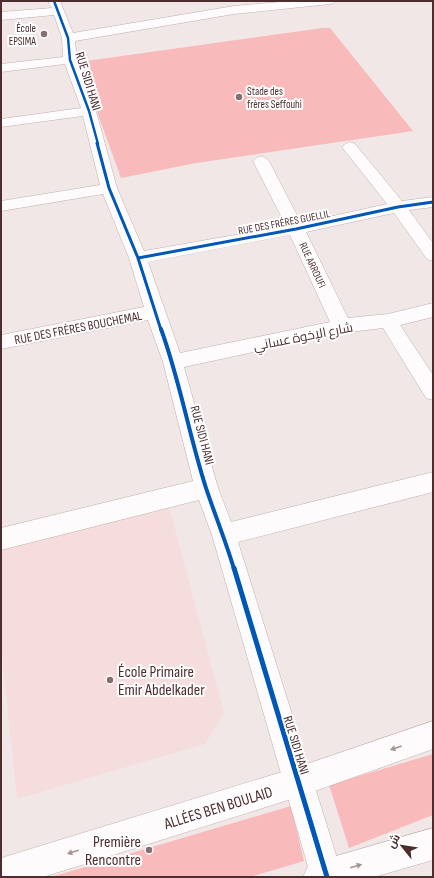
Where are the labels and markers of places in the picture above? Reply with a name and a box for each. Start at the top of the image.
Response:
place label: École EPSIMA [9,22,36,48]
marker: École EPSIMA [39,29,49,39]
place label: Stade des frères Seffouhi [247,85,302,111]
marker: Stade des frères Seffouhi [234,92,244,102]
place label: École Primaire Emir Abdelkader [118,663,205,700]
marker: École Primaire Emir Abdelkader [105,675,115,685]
place label: Première Rencontre [85,833,141,870]
marker: Première Rencontre [144,845,154,855]

